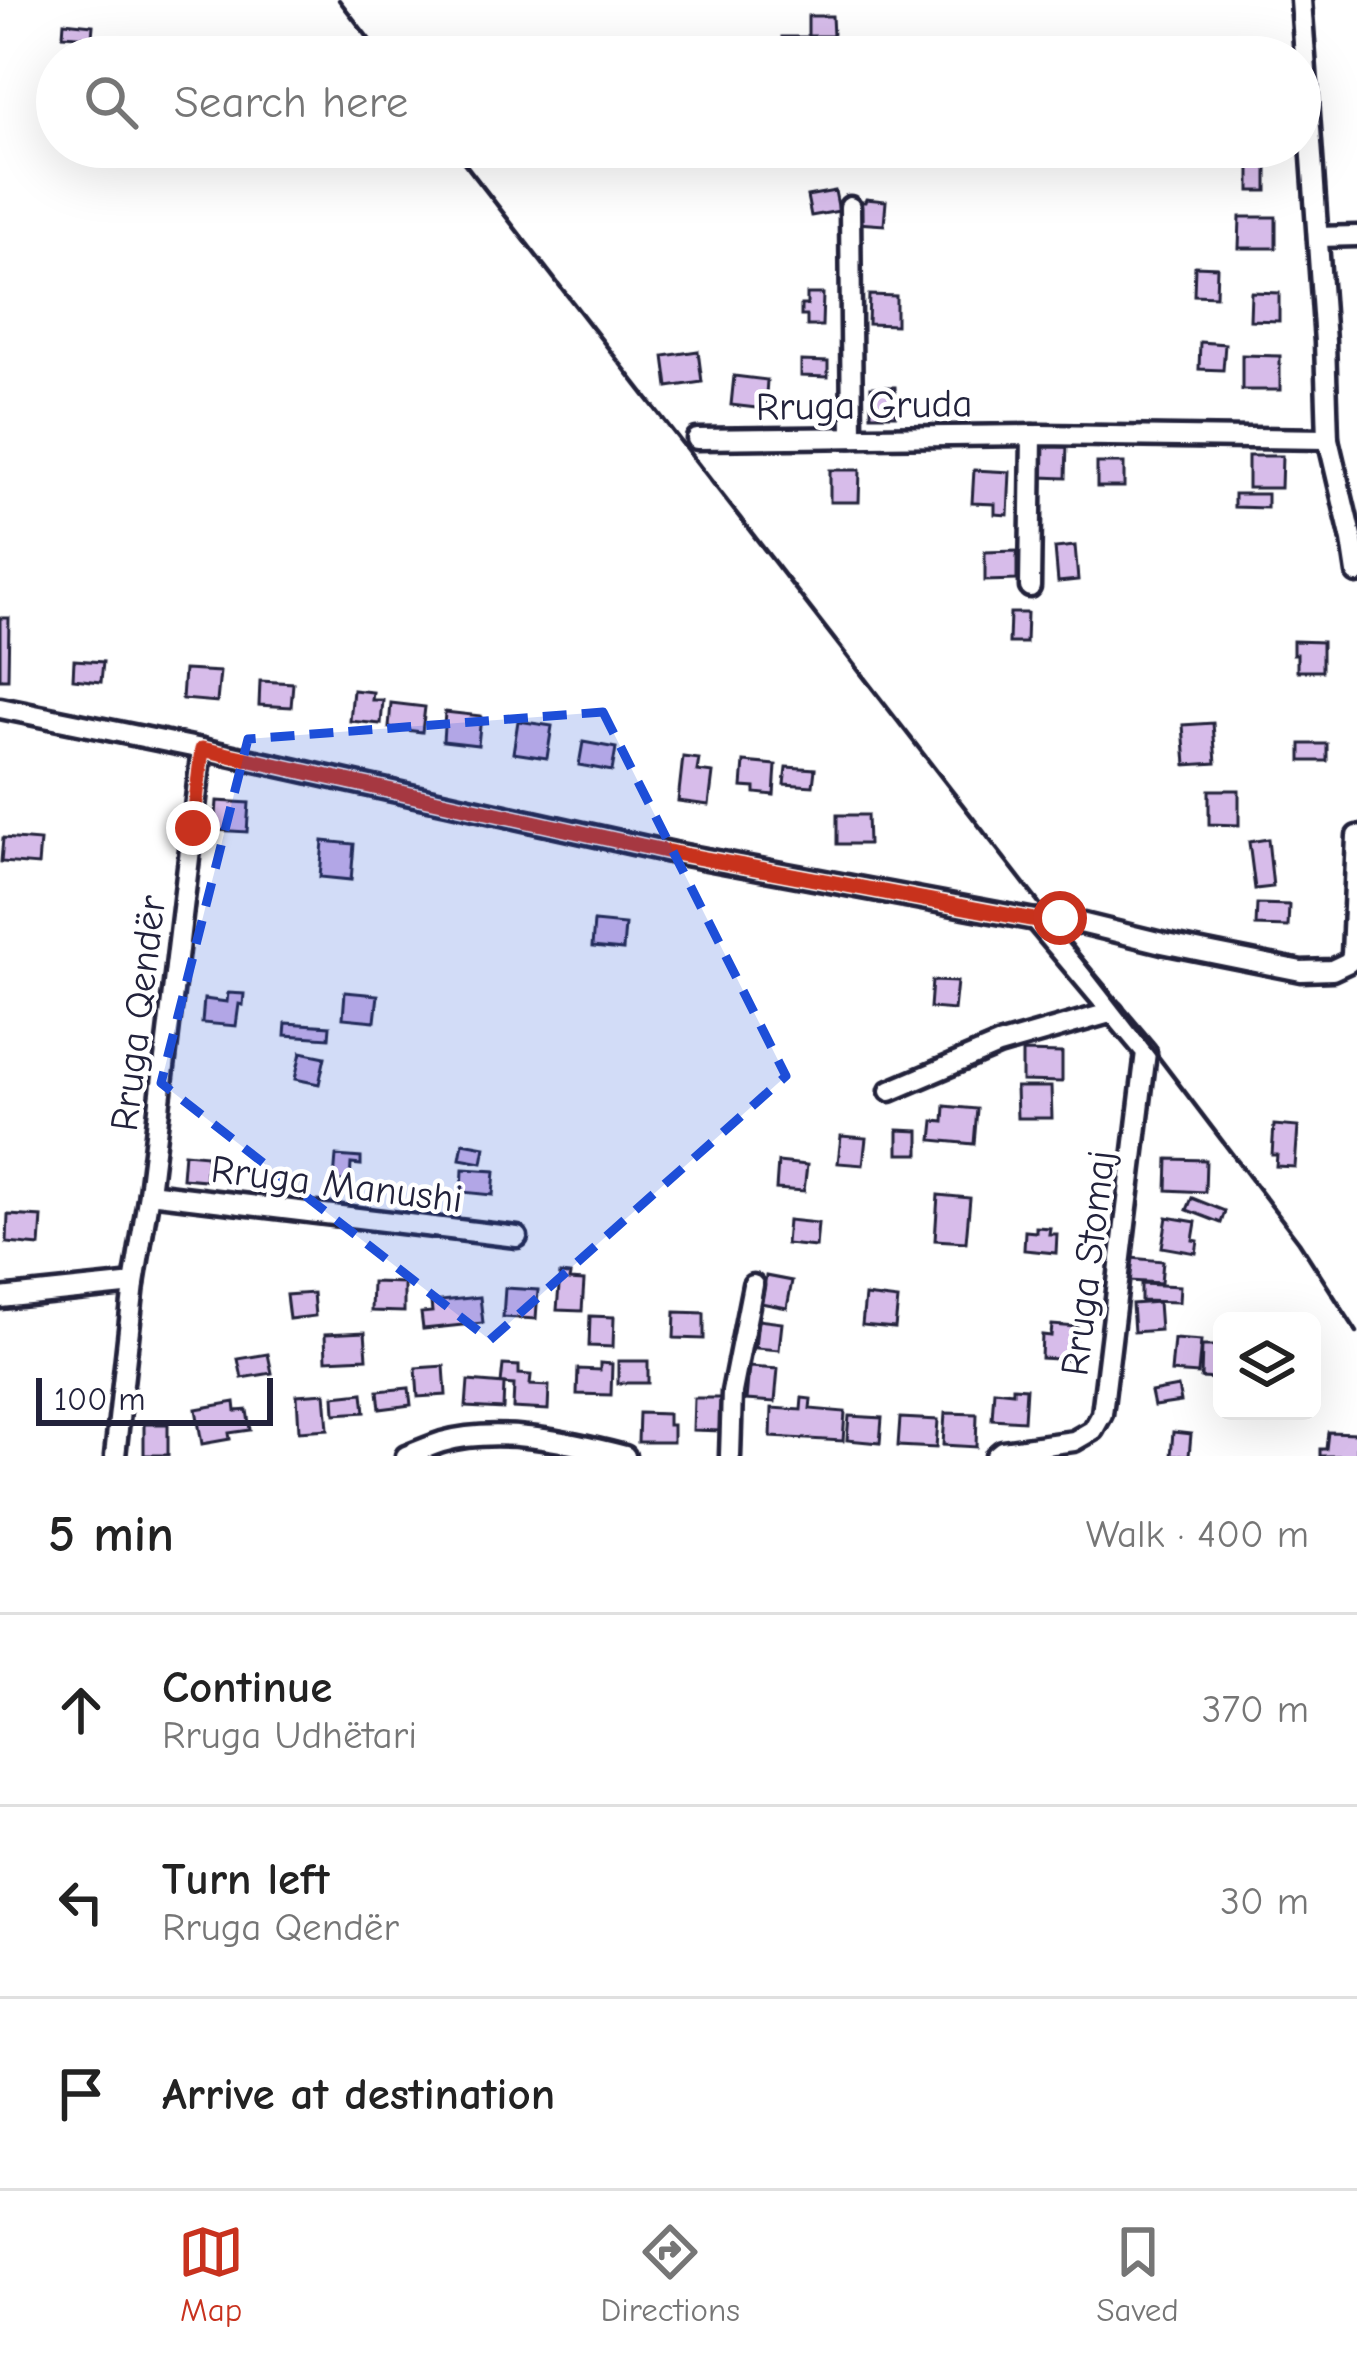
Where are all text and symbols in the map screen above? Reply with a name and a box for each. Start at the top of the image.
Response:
search box [36,36,1321,168]
icon: search [78,69,144,135]
text: Search here [174,76,408,128]
street label: Rruga Gruda [755,381,973,430]
route end [166,801,220,855]
route start [1033,891,1087,945]
street label: Rruga Qendër [102,892,175,1133]
street label: Rruga Manushi [209,1147,465,1222]
street label: Rruga Stomaj [1052,1148,1125,1378]
map controls [1213,1312,1321,1420]
button: layers [1213,1312,1321,1420]
scale bar [36,1372,273,1425]
text: 100 m [54,1380,146,1418]
text: 5 min [48,1505,174,1564]
text: Walk · 400 m [1086,1512,1309,1557]
text: Continue [162,1661,332,1713]
icon: ahead [48,1677,114,1743]
text: 370 m [1202,1687,1309,1732]
text: Rruga Udhëtari [162,1713,417,1758]
text: Turn left [162,1853,329,1905]
icon: left [48,1869,114,1935]
text: 30 m [1220,1879,1309,1924]
text: Rruga Qendër [162,1905,399,1950]
icon: arrive [48,2061,114,2127]
text: Arrive at destination [162,2068,555,2120]
tab: Map [178,2219,244,2329]
tab: Directions [601,2219,740,2329]
tab: Saved [1096,2219,1179,2329]

